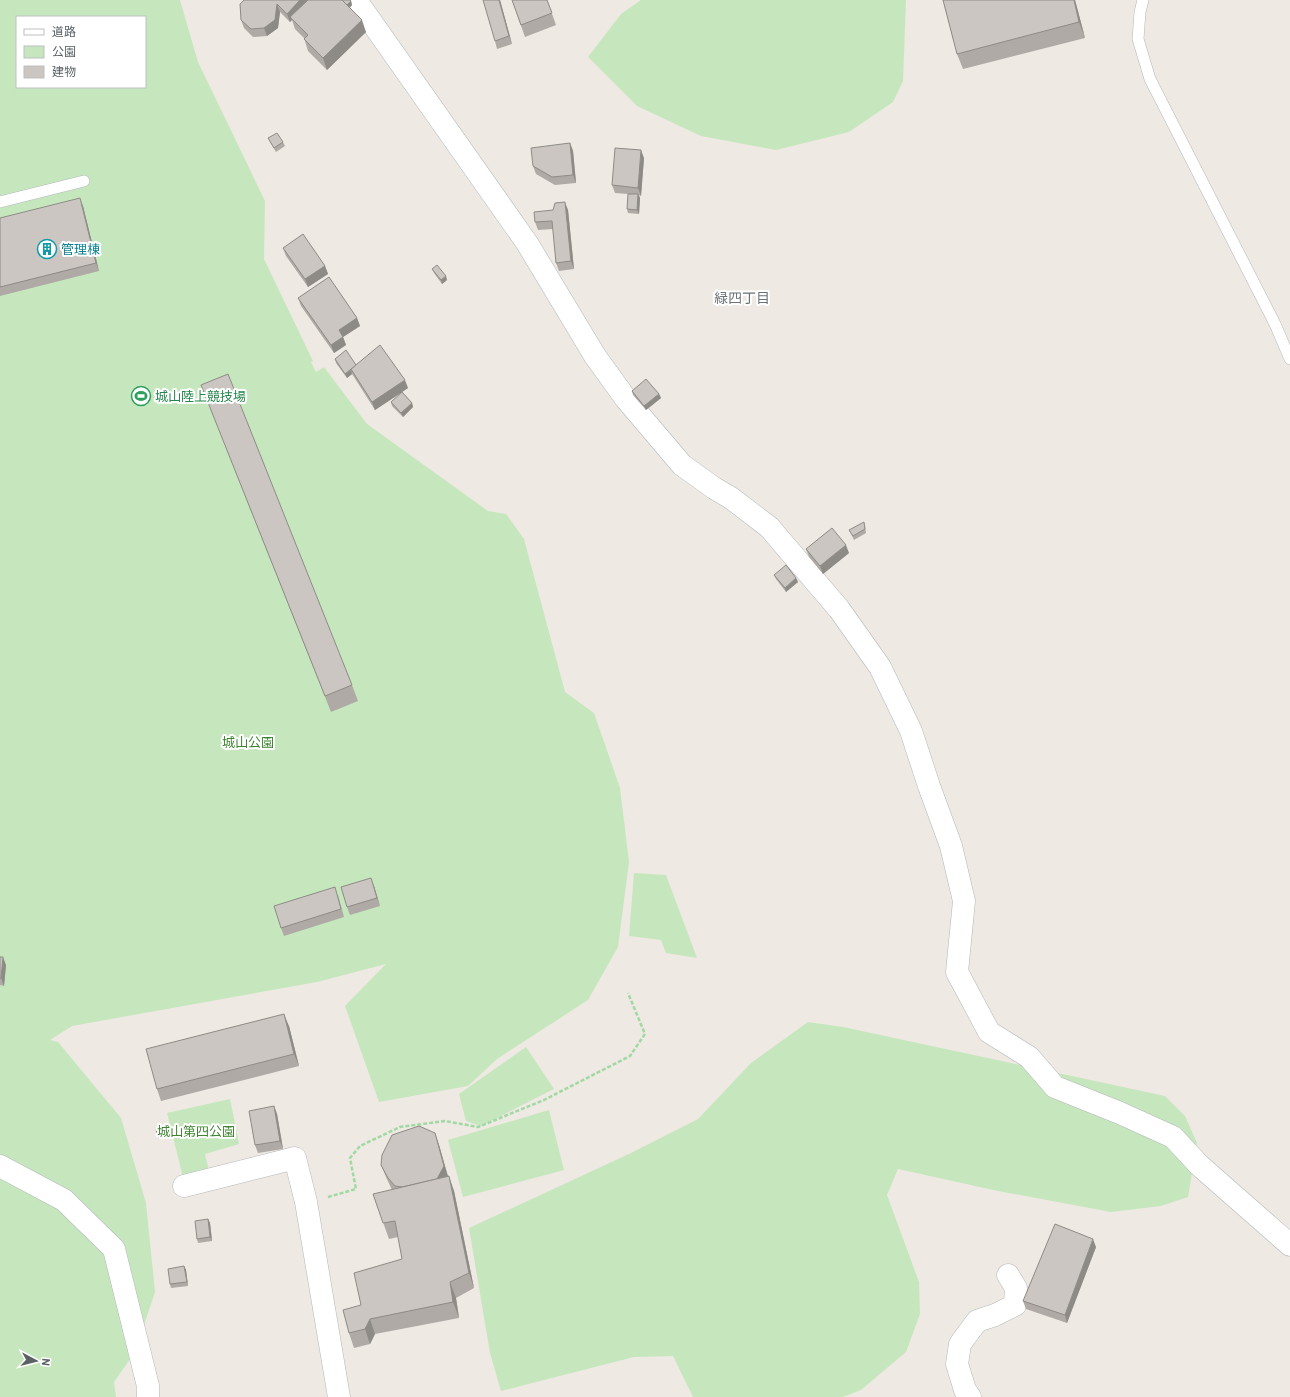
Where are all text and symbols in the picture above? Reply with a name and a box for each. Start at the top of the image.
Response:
legend [16,16,146,88]
text: 道路 [52,24,76,38]
text: 公園 [52,44,76,58]
text: 建物 [52,64,76,78]
building icon: 管理棟 [36,238,58,260]
place label: 管理棟 [61,241,100,257]
district label: 緑四丁目 [714,289,770,306]
sports icon: 城山陸上競技場 [130,385,152,407]
place label: 城山陸上競技場 [155,388,246,404]
park label: 城山公園 [222,734,274,750]
park label: 城山第四公園 [157,1123,235,1139]
north arrow [16,1341,56,1381]
text: N [40,1358,53,1367]

